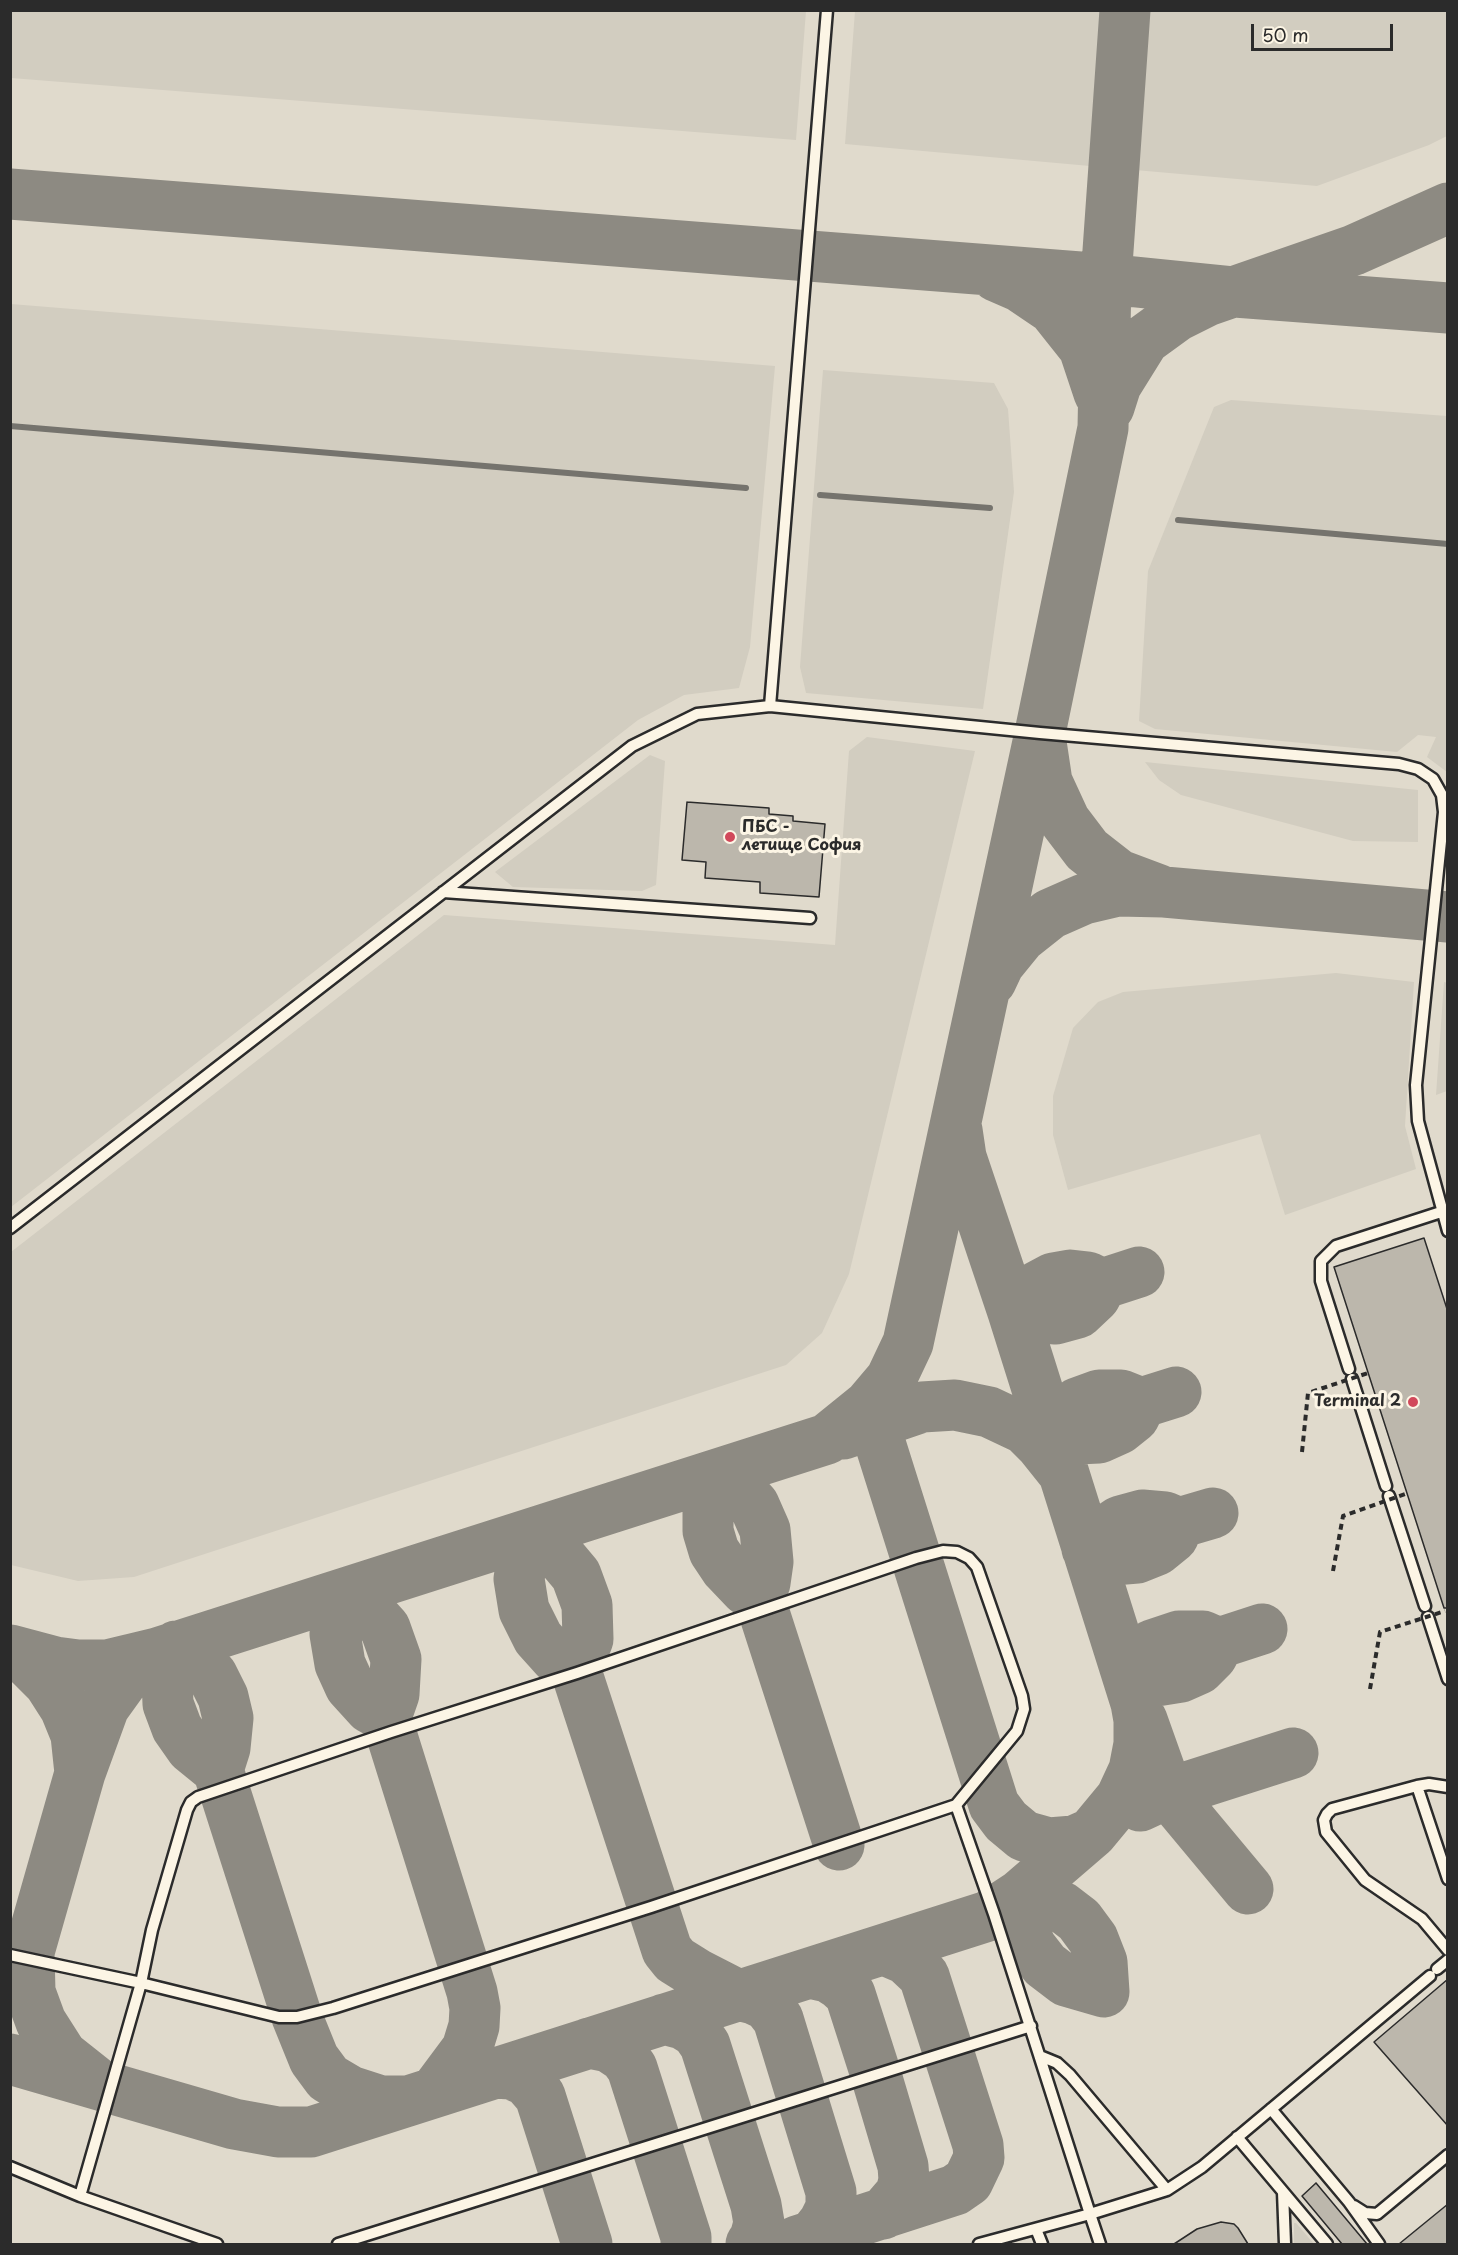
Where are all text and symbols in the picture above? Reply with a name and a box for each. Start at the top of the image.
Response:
scale bar [1254,12,1396,50]
text: 50 m [1262,21,1309,48]
place label: ПБС - летище София [742,818,862,856]
marker: ПБС - летище София [723,830,737,844]
place label: Terminal 2 [1314,1392,1401,1412]
marker: Terminal 2 [1406,1395,1420,1409]

